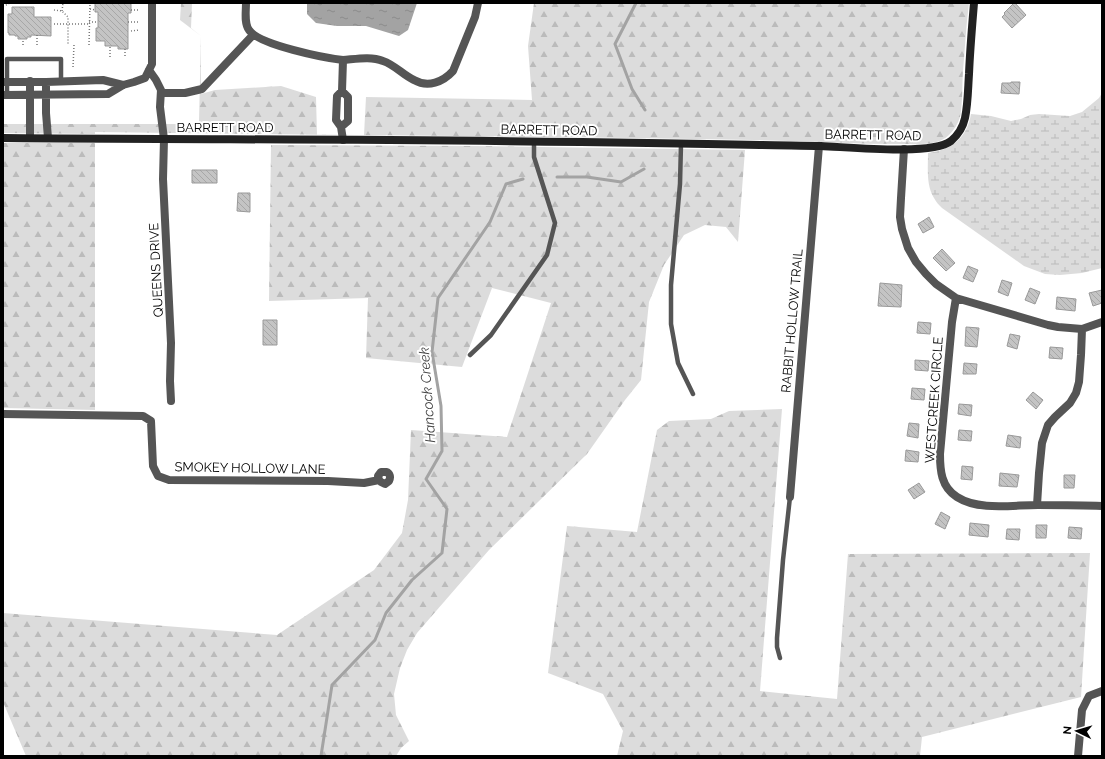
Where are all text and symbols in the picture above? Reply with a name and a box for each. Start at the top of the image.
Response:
street label: BARRETT ROAD [177,120,273,135]
street label: BARRETT ROAD [500,122,598,138]
street label: BARRETT ROAD [824,127,922,143]
street label: QUEENS DRIVE [146,222,166,318]
street label: RABBIT HOLLOW TRAIL [778,248,806,394]
street label: WESTCREEK CIRCLE [922,336,946,464]
water label: Hancock Creek [416,346,438,443]
street label: SMOKEY HOLLOW LANE [174,459,326,477]
north arrow [1057,711,1097,751]
text: N [1061,725,1074,735]

